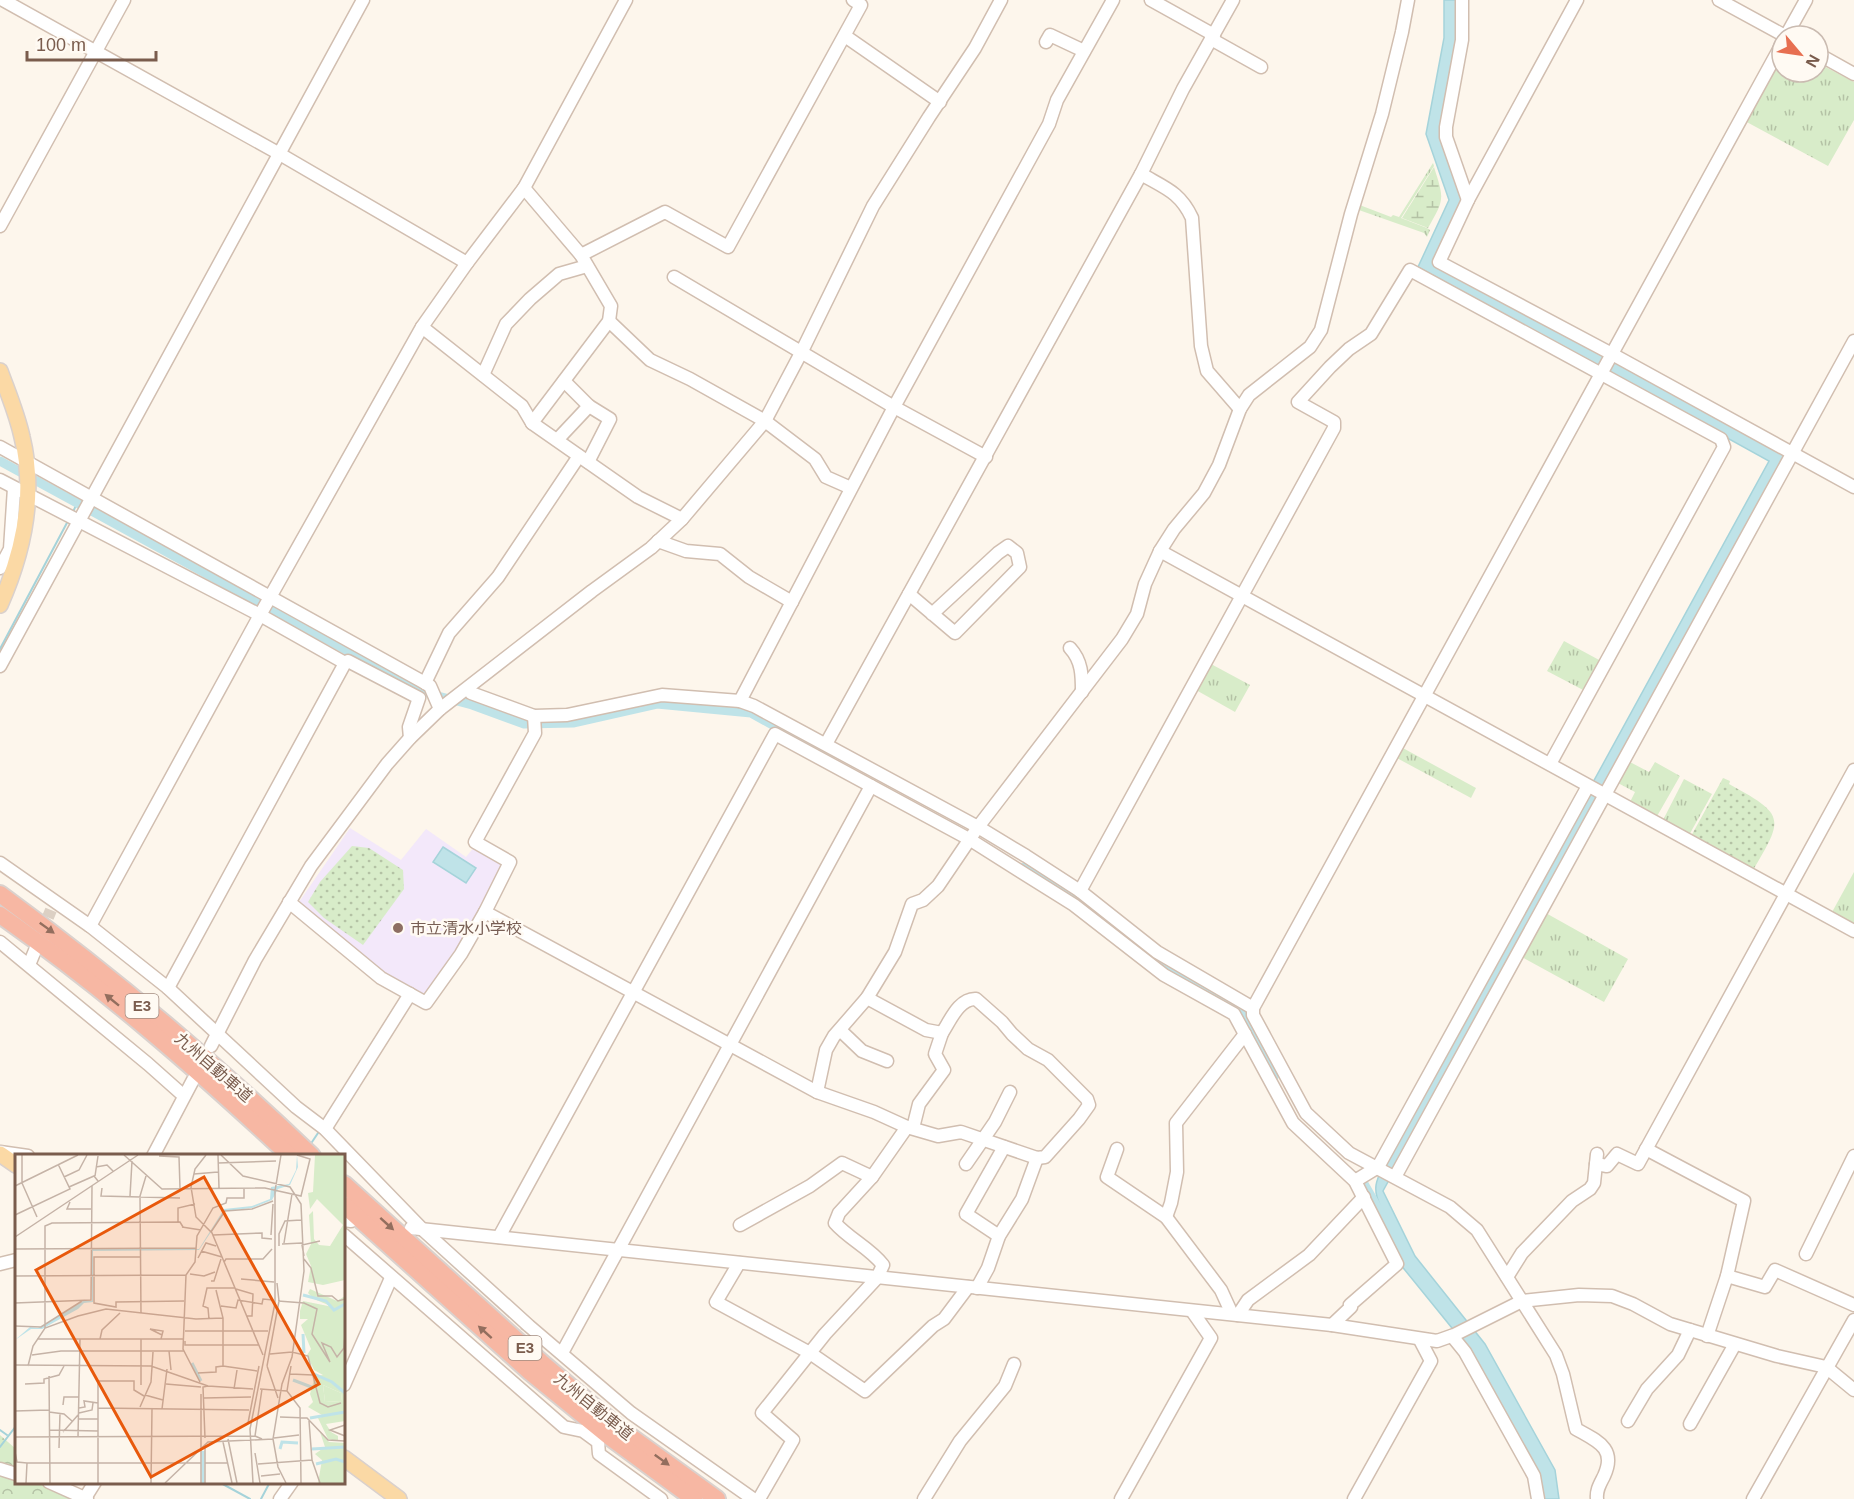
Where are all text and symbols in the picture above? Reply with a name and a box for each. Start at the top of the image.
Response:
scale bar [27,24,156,62]
north arrow [1770,24,1830,84]
text: 100 m [36,35,86,55]
text: N [1802,52,1823,70]
place label: 市立清水小学校 [410,920,522,937]
marker: 市立清水小学校 [391,921,405,935]
one-way arrow [40,922,55,934]
road number: E3 [126,994,158,1018]
one-way arrow [104,995,119,1007]
street label: 九州自動車道 [172,1029,255,1105]
inset map [15,1154,345,1484]
one-way arrow [379,1217,394,1230]
one-way arrow [477,1325,492,1339]
road number: E3 [508,1336,542,1360]
street label: 九州自動車道 [551,1370,636,1443]
one-way arrow [655,1453,670,1465]

